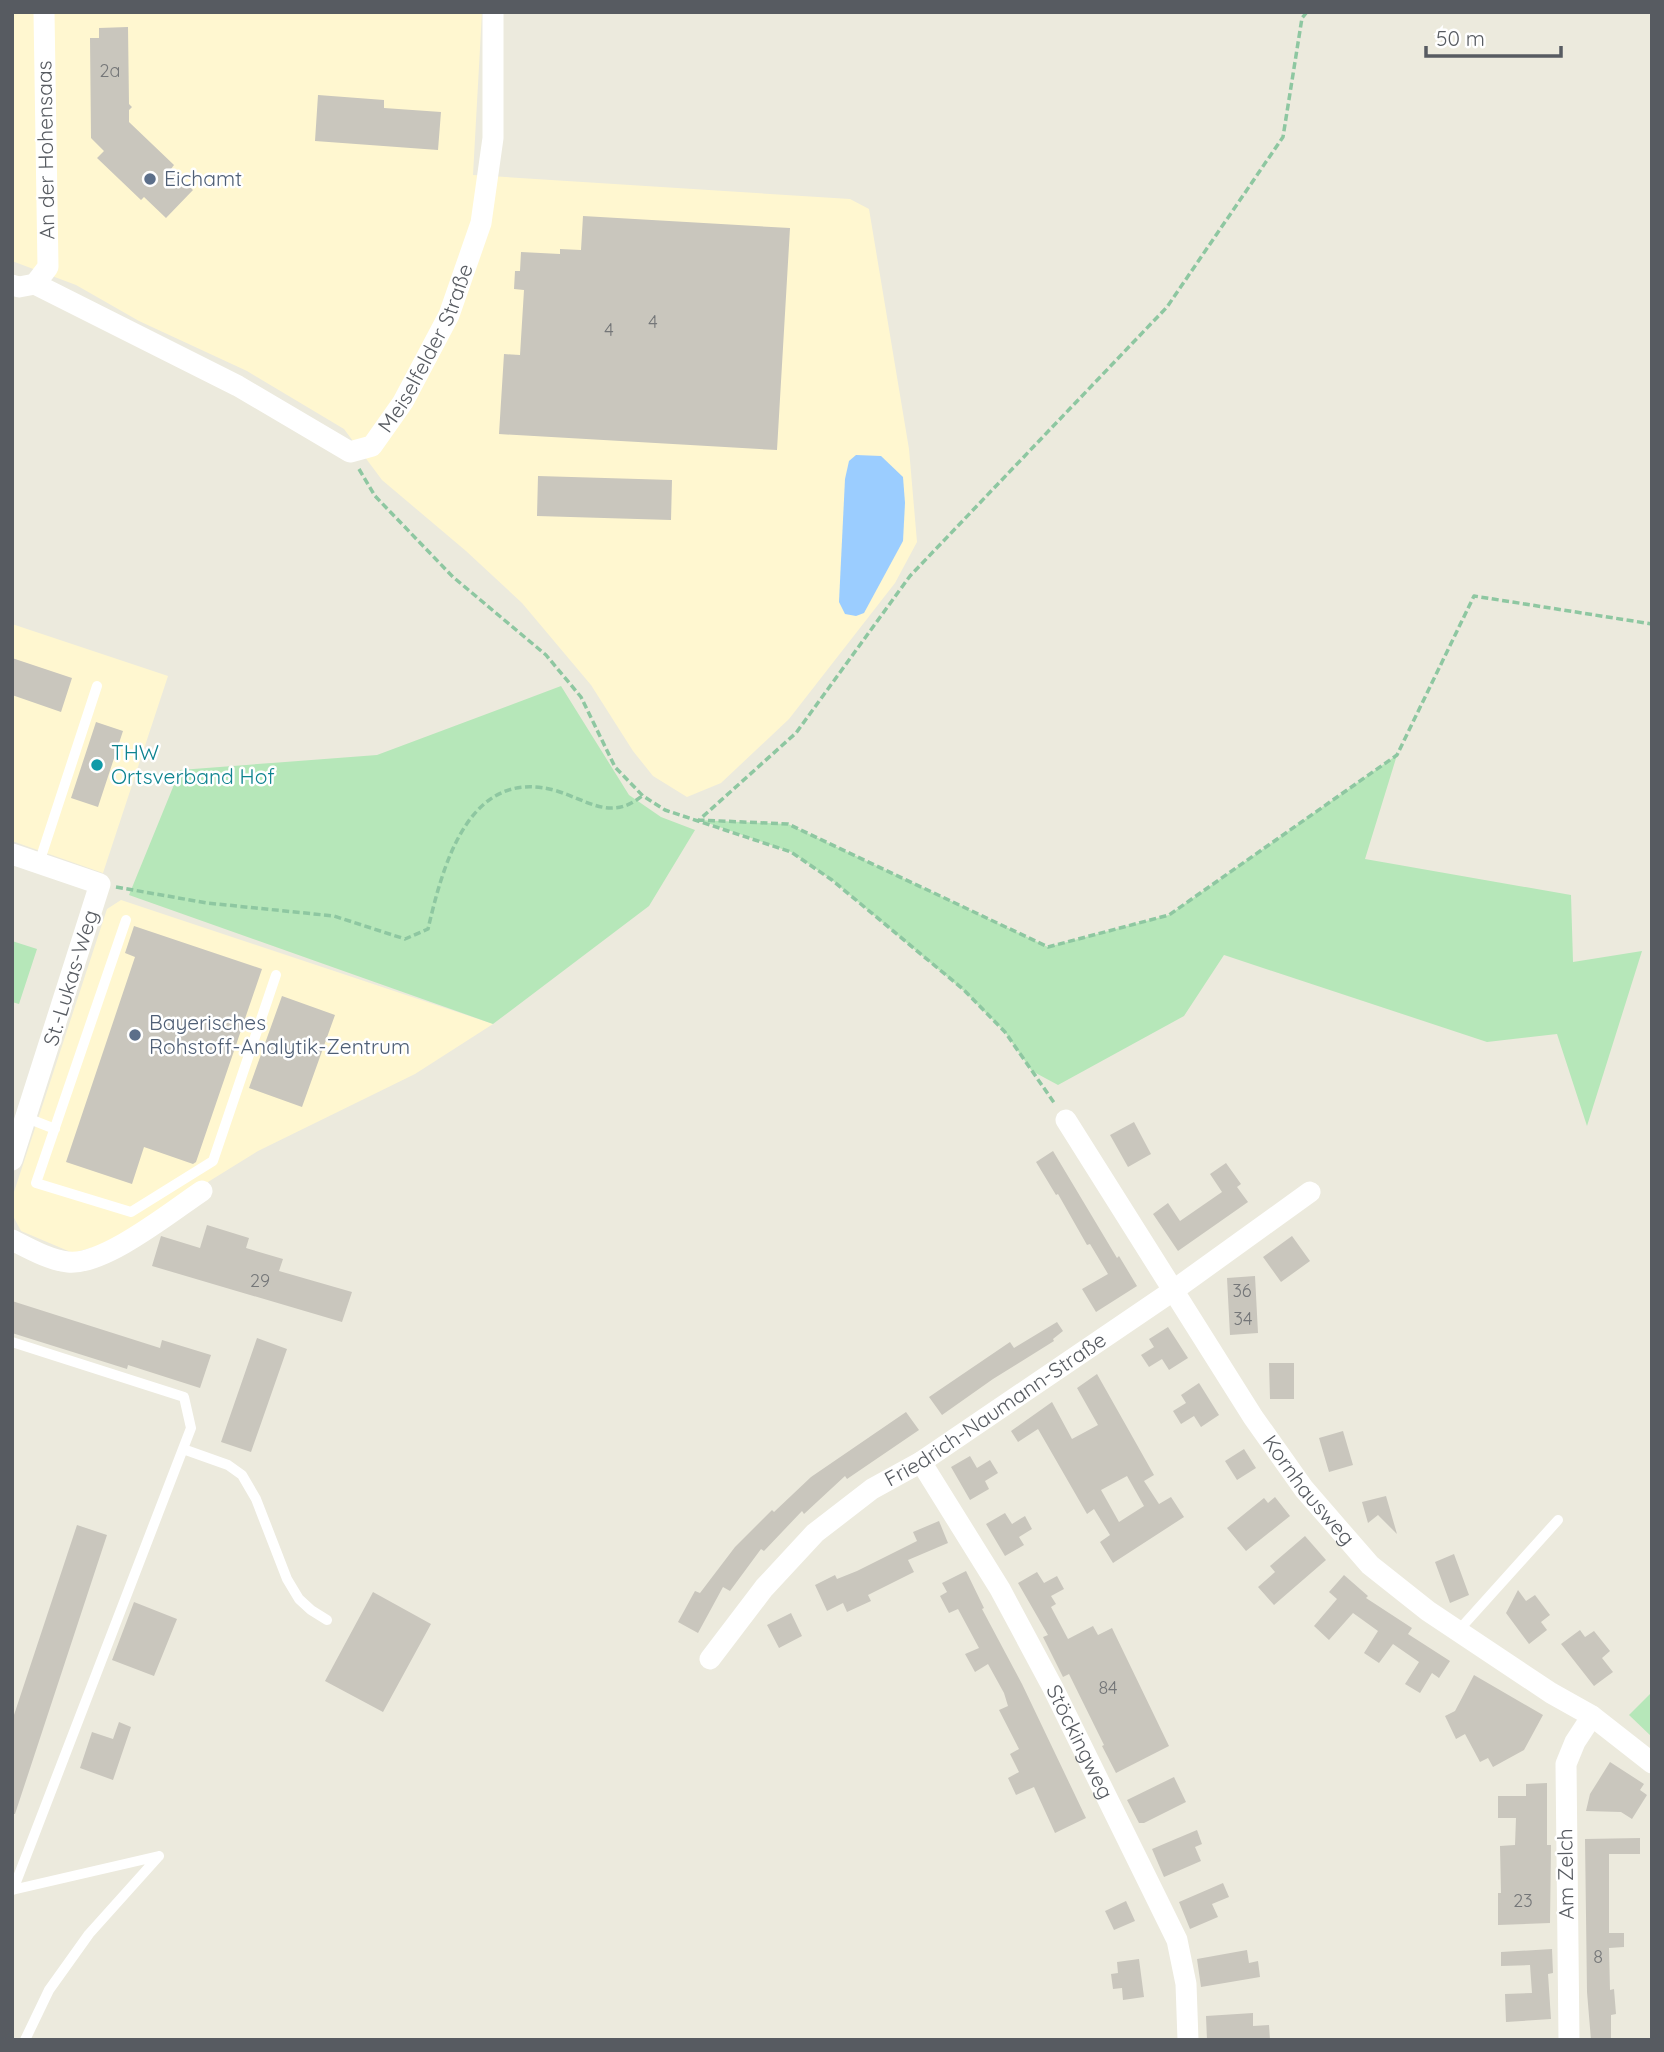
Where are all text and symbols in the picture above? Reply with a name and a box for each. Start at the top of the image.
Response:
scale bar [1426,14,1561,58]
text: 50 m [1436,25,1485,51]
house number: 2a [100,59,120,82]
street label: An der Hohensaas [30,60,60,240]
place label: Eichamt [164,165,242,191]
marker: Eichamt [142,171,158,187]
street label: Meiselfelder Straße [372,260,478,437]
house number: 4 [648,310,658,333]
house number: 4 [604,318,614,341]
place label: THW Ortsverband Hof [111,739,275,789]
marker: THW Ortsverband Hof [89,757,105,773]
street label: St.-Lukas-Weg [37,907,103,1049]
place label: Bayerisches Rohstoff-Analytik-Zentrum [149,1009,410,1059]
marker: Bayerisches Rohstoff-Analytik-Zentrum [127,1027,143,1043]
house number: 29 [250,1269,270,1292]
house number: 36 [1232,1279,1252,1302]
house number: 34 [1234,1307,1252,1330]
street label: Friedrich-Naumann-Straße [880,1326,1111,1492]
street label: Kornhausweg [1258,1429,1361,1550]
house number: 84 [1098,1676,1118,1699]
street label: Stöckingweg [1041,1680,1120,1803]
street label: Am Zelch [1551,1828,1579,1920]
house number: 23 [1513,1889,1533,1912]
house number: 8 [1593,1945,1603,1968]

